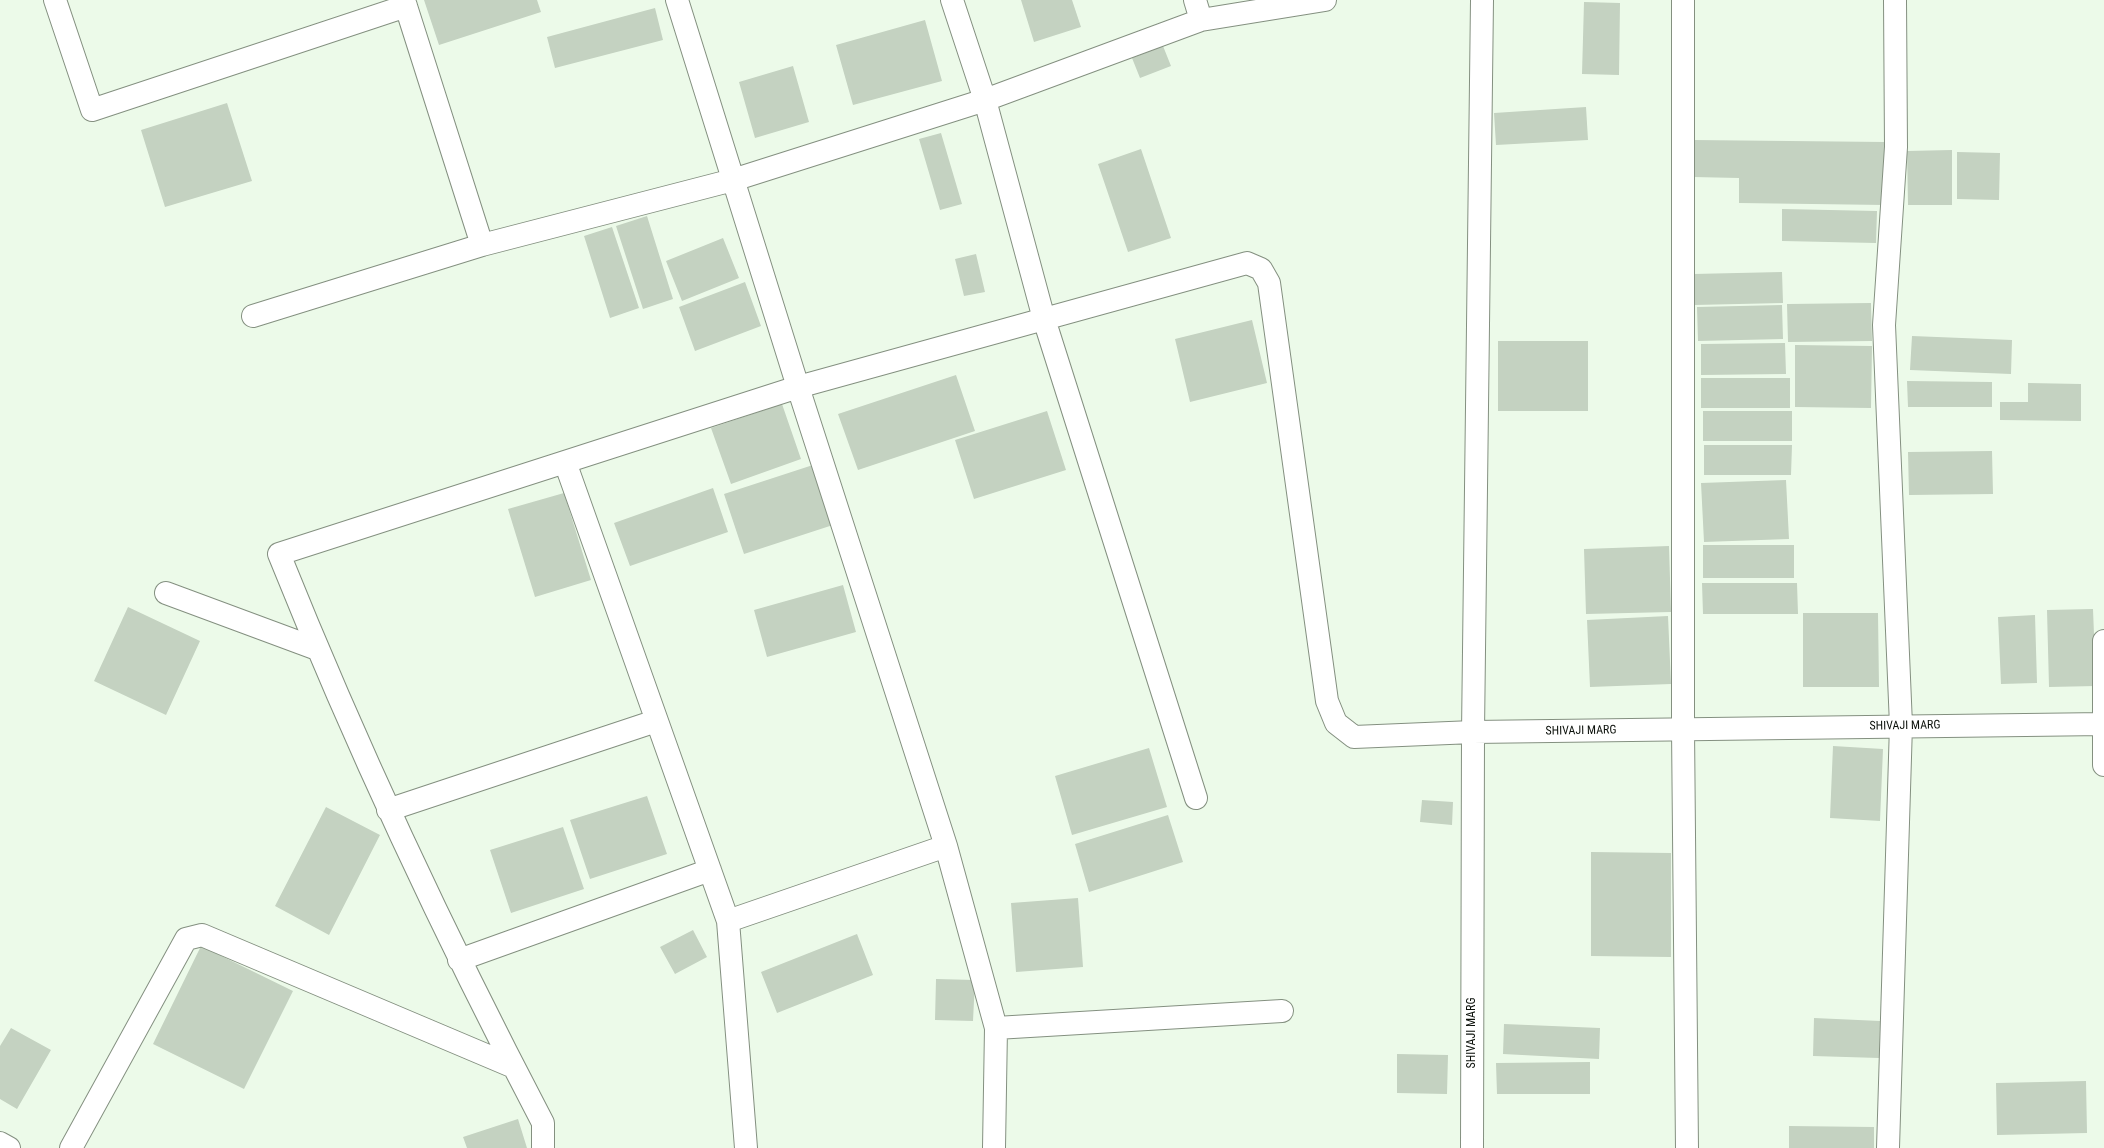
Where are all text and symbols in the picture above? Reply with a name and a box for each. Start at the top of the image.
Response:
street label: SHIVAJI MARG [1869,718,1941,734]
street label: SHIVAJI MARG [1545,723,1617,739]
street label: SHIVAJI MARG [1465,998,1479,1068]

